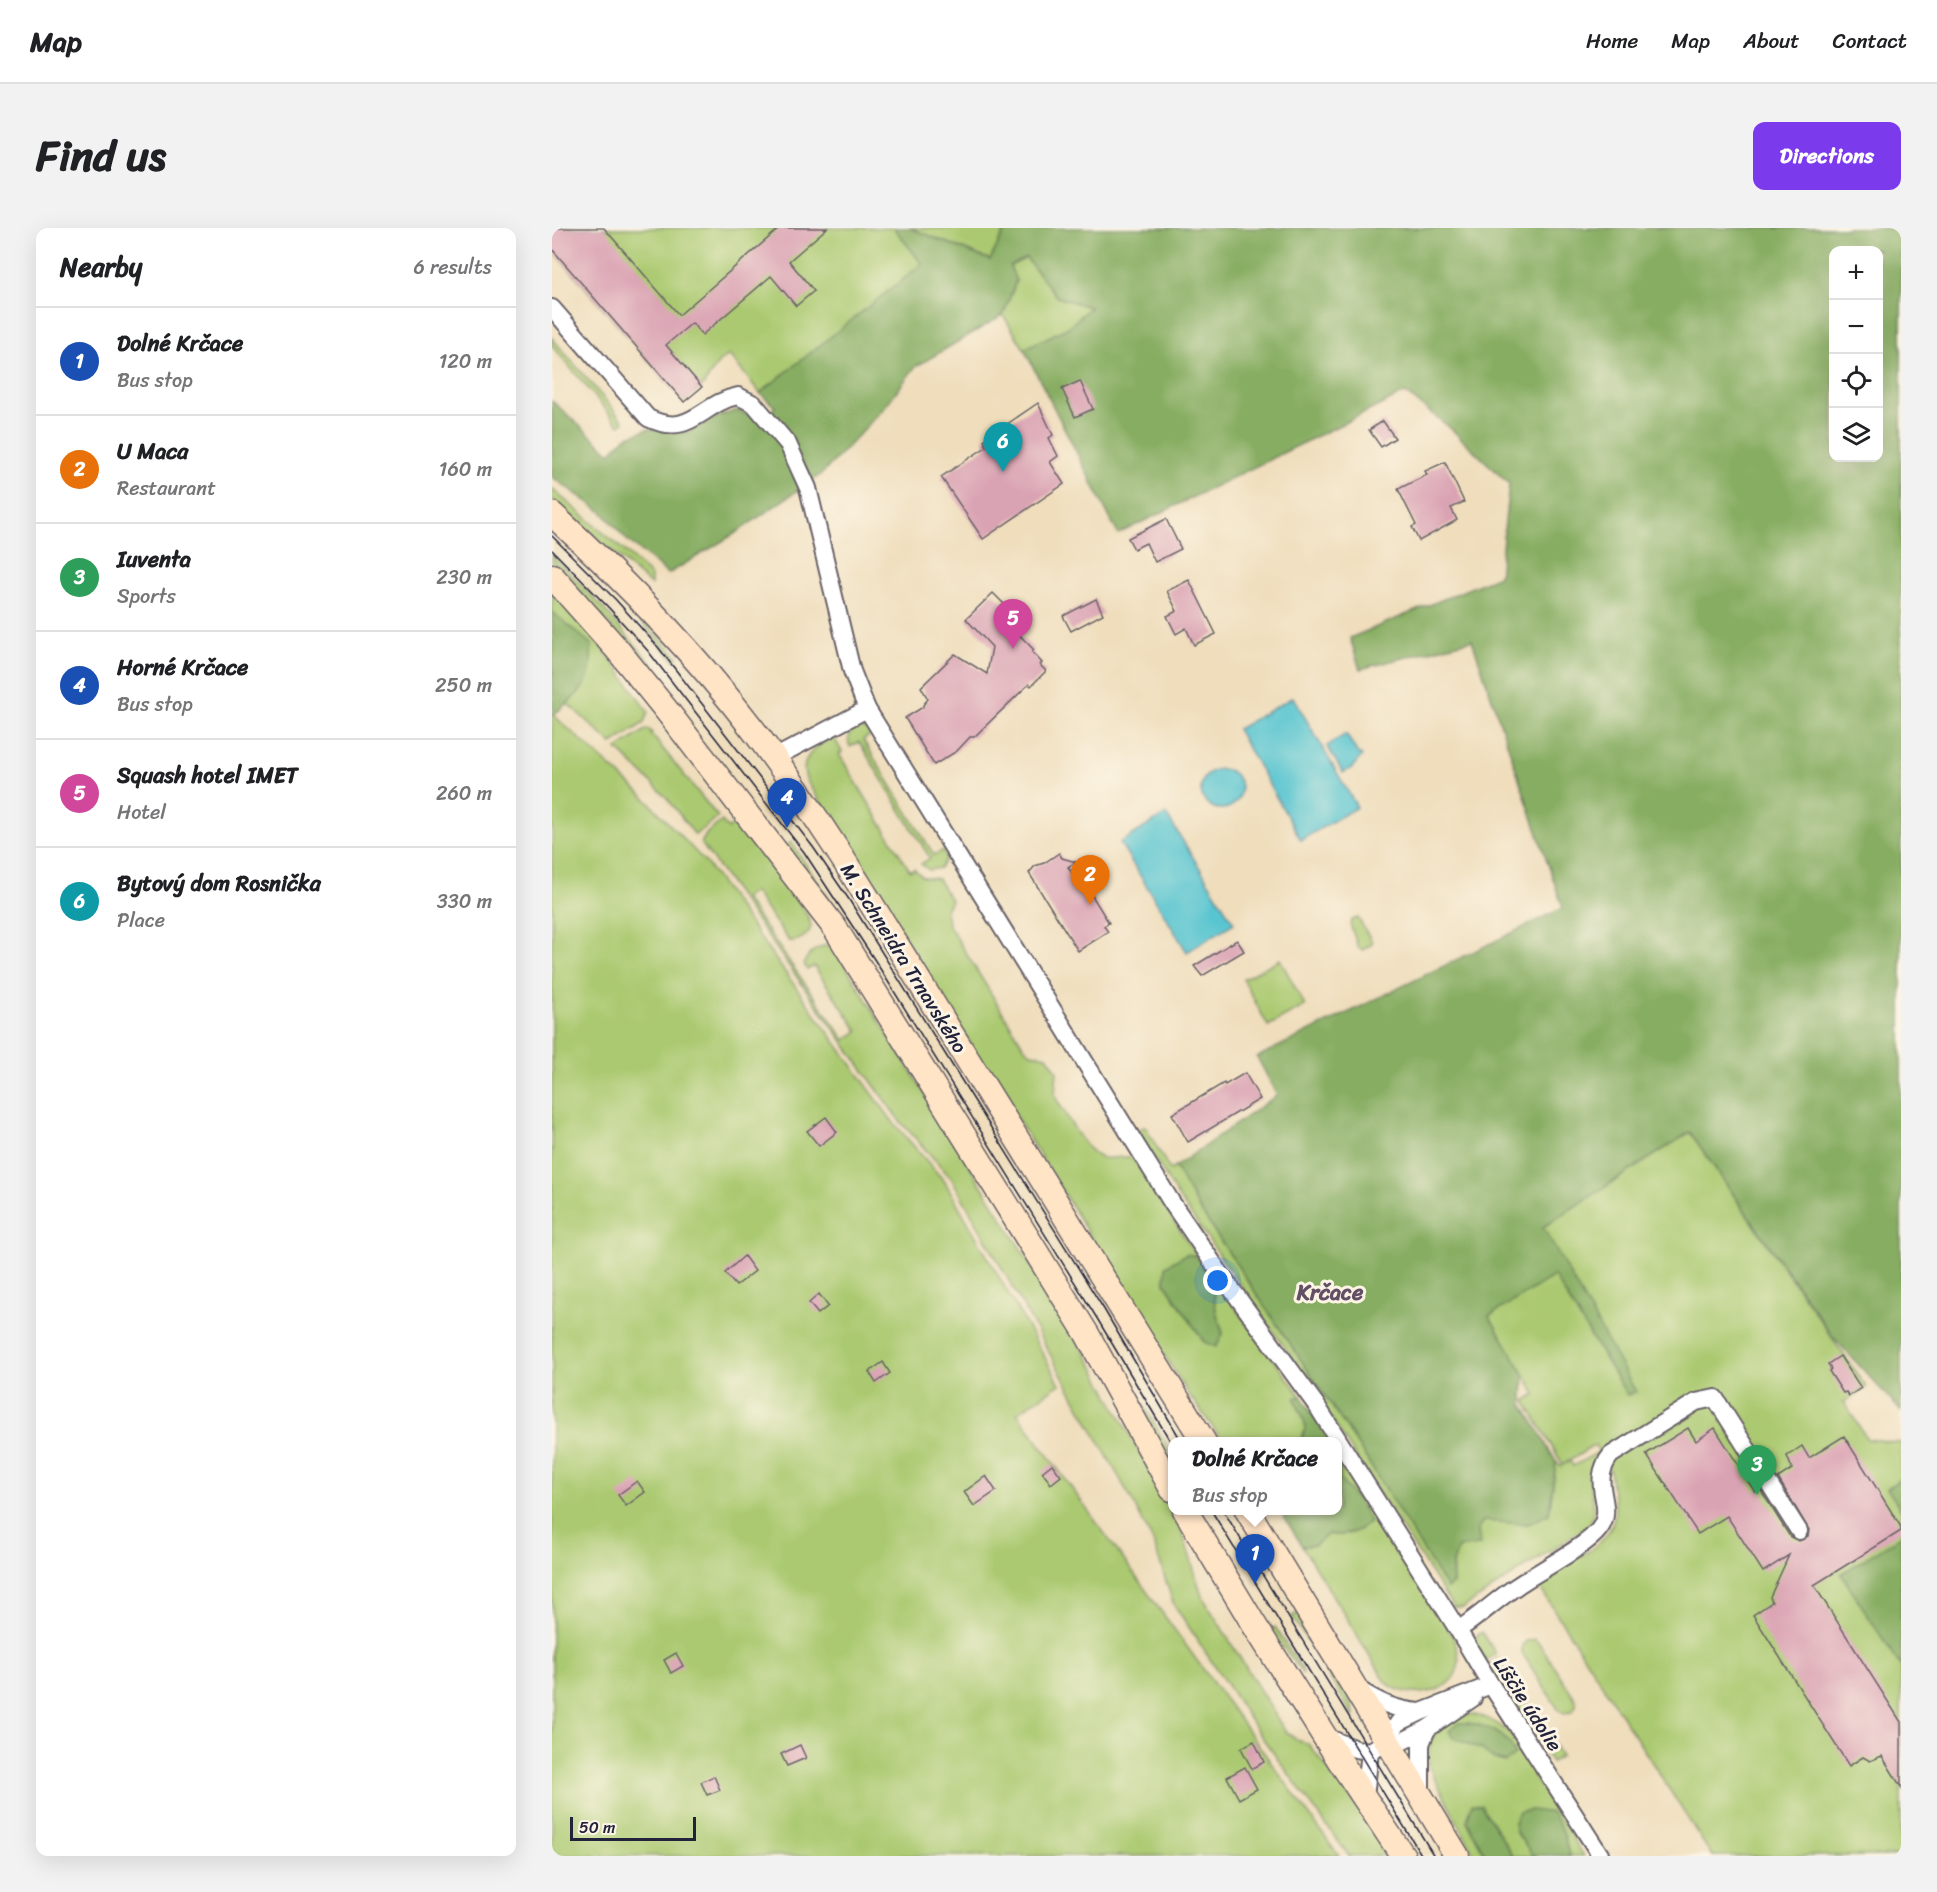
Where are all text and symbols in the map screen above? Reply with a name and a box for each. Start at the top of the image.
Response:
text: Map [30,17,82,66]
text: Home [1586,22,1638,60]
text: Map [1671,22,1710,60]
text: About [1743,22,1800,60]
text: Contact [1833,22,1907,60]
text: Find us [36,119,166,193]
button: Directions [1753,122,1901,190]
text: Nearby [60,244,142,290]
map controls [1829,246,1883,462]
button: + [1829,246,1883,300]
text: 6 results [413,250,492,285]
button: − [1829,300,1883,354]
text: Dolné Krčace [117,324,243,363]
text: 1 [75,344,84,379]
text: 120 m [439,344,492,379]
button: locate [1829,354,1883,408]
text: Bus stop [117,363,193,398]
button: layers [1829,408,1883,462]
pin: 6 [984,422,1022,472]
text: U Maca [117,432,188,471]
text: 2 [74,452,85,487]
text: 160 m [439,452,492,487]
text: Restaurant [117,471,216,506]
text: Iuventa [117,540,191,579]
text: 3 [74,560,85,595]
text: 230 m [436,560,492,595]
text: Sports [117,579,176,614]
pin: 5 [994,600,1032,649]
text: Horné Krčace [117,648,248,687]
text: 4 [73,668,86,703]
text: 250 m [435,668,492,703]
text: Bus stop [117,687,193,722]
text: Squash hotel IMET [117,756,298,795]
text: 5 [73,776,86,811]
text: 260 m [436,776,492,811]
pin: 4 [768,778,806,828]
text: Hotel [117,795,166,830]
street label: M. Schneidra Trnavského [831,856,976,1060]
pin: 2 [1070,856,1110,905]
text: Bytový dom Rosnička [117,864,321,903]
text: 6 [74,884,85,919]
text: 330 m [437,884,492,919]
text: Place [117,903,165,938]
your location [1203,1266,1232,1295]
district label: Krčace [1296,1273,1364,1312]
popup [1168,1437,1342,1515]
text: Dolné Krčace [1192,1439,1318,1478]
pin: 3 [1738,1446,1776,1495]
text: Bus stop [1192,1478,1268,1513]
pin: 1 [1236,1534,1274,1584]
street label: Líščie údolie [1484,1650,1572,1759]
text: 50 m [579,1813,615,1842]
scale bar [570,1814,696,1842]

